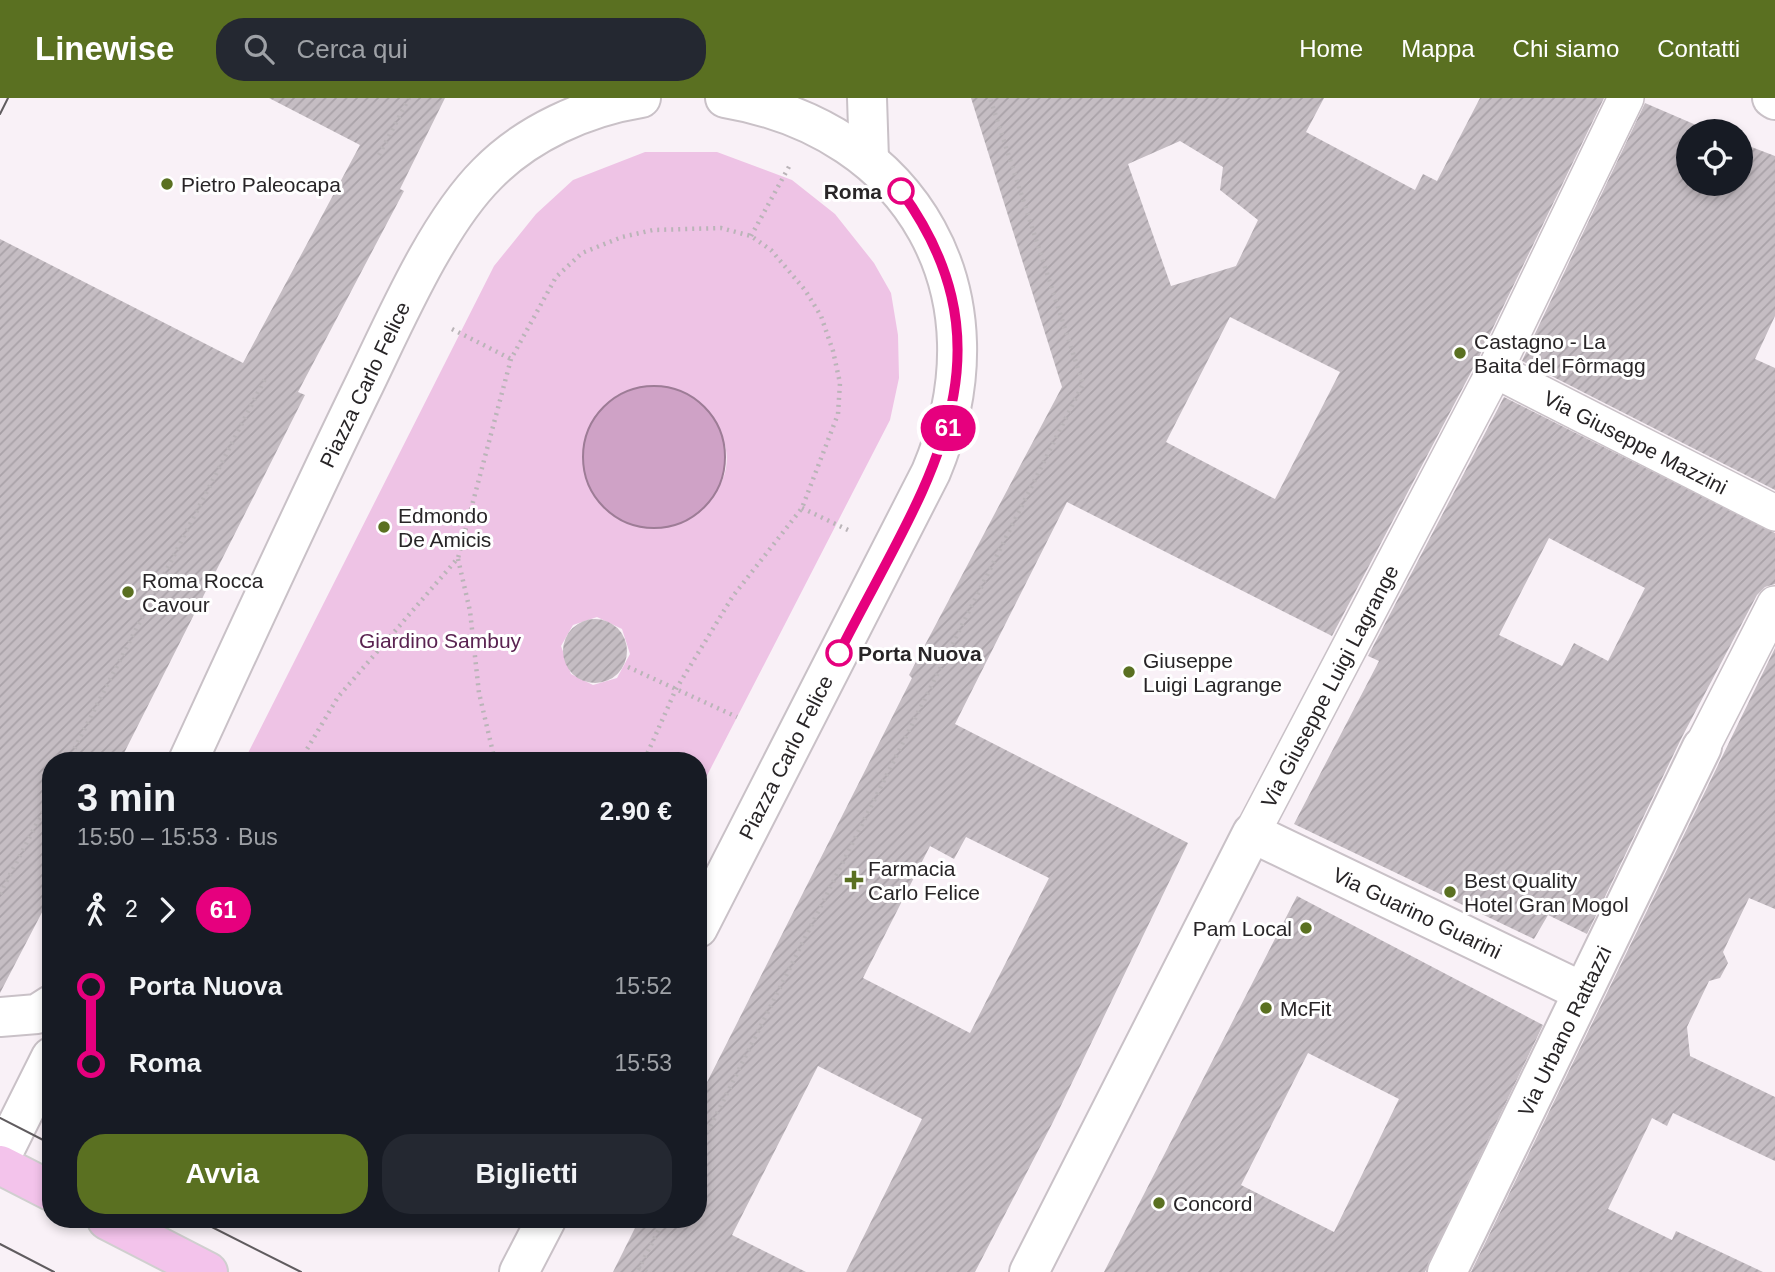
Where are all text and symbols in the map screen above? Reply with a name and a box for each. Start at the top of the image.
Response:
search box [216,18,706,81]
text: Linewise [35,30,174,67]
icon: search [240,30,278,68]
text: Cerca qui [296,34,408,64]
text: Home [1299,35,1363,62]
text: Mappa [1401,35,1475,62]
text: Chi siamo [1513,35,1619,62]
text: Contatti [1657,35,1740,62]
map controls [1676,119,1753,196]
button: locate [1676,119,1753,196]
place label: Pietro Paleocapa [181,173,341,196]
marker: Pietro Paleocapa [159,176,175,192]
marker: Roma [888,178,914,204]
place label: Roma [824,180,882,203]
street label: Piazza Carlo Felice [315,298,414,471]
place label: Castagno - La Baita del Fôrmagg [1474,330,1646,377]
marker: Castagno - La Baita del Fôrmagg [1452,345,1468,361]
street label: Via Giuseppe Mazzini [1540,385,1731,498]
line badge: 61 [916,405,979,451]
text: 61 [935,414,961,441]
place label: Edmondo De Amicis [398,504,491,551]
marker: Edmondo De Amicis [376,519,392,535]
street label: Via Giuseppe Luigi Lagrange [1256,561,1402,811]
place label: Roma Rocca Cavour [142,569,264,616]
marker: Roma Rocca Cavour [120,584,136,600]
park label: Giardino Sambuy [359,629,522,652]
marker: Porta Nuova [826,640,852,666]
place label: Porta Nuova [858,642,982,665]
place label: Giuseppe Luigi Lagrange [1143,649,1282,696]
marker: Giuseppe Luigi Lagrange [1121,664,1137,680]
street label: Piazza Carlo Felice [734,671,837,843]
text: 3 min [77,777,176,819]
text: 2.90 € [600,796,672,826]
text: 15:50 – 15:53 · Bus [77,824,278,850]
place label: Farmacia Carlo Felice [868,857,980,904]
street label: Via Guarino Guarini [1330,862,1506,963]
place label: Best Quality Hotel Gran Mogol [1464,869,1629,916]
marker: Farmacia Carlo Felice [846,872,862,888]
marker: Best Quality Hotel Gran Mogol [1442,884,1458,900]
icon: walk [77,891,115,929]
icon: forward [148,891,186,929]
text: 2 [125,896,138,922]
text: 61 [210,896,237,923]
place label: Pam Local [1193,917,1292,940]
marker: Pam Local [1298,920,1314,936]
street label: Via Urbano Rattazzi [1513,942,1615,1120]
text: Porta Nuova [129,971,282,1001]
text: 15:52 [614,973,672,999]
place label: McFit [1280,997,1331,1020]
marker: McFit [1258,1000,1274,1016]
text: Roma [129,1048,201,1078]
text: 15:53 [614,1050,672,1076]
button: Avvia [77,1134,368,1214]
button: Biglietti [382,1134,672,1214]
place label: Concord [1173,1192,1252,1215]
marker: Concord [1151,1195,1167,1211]

